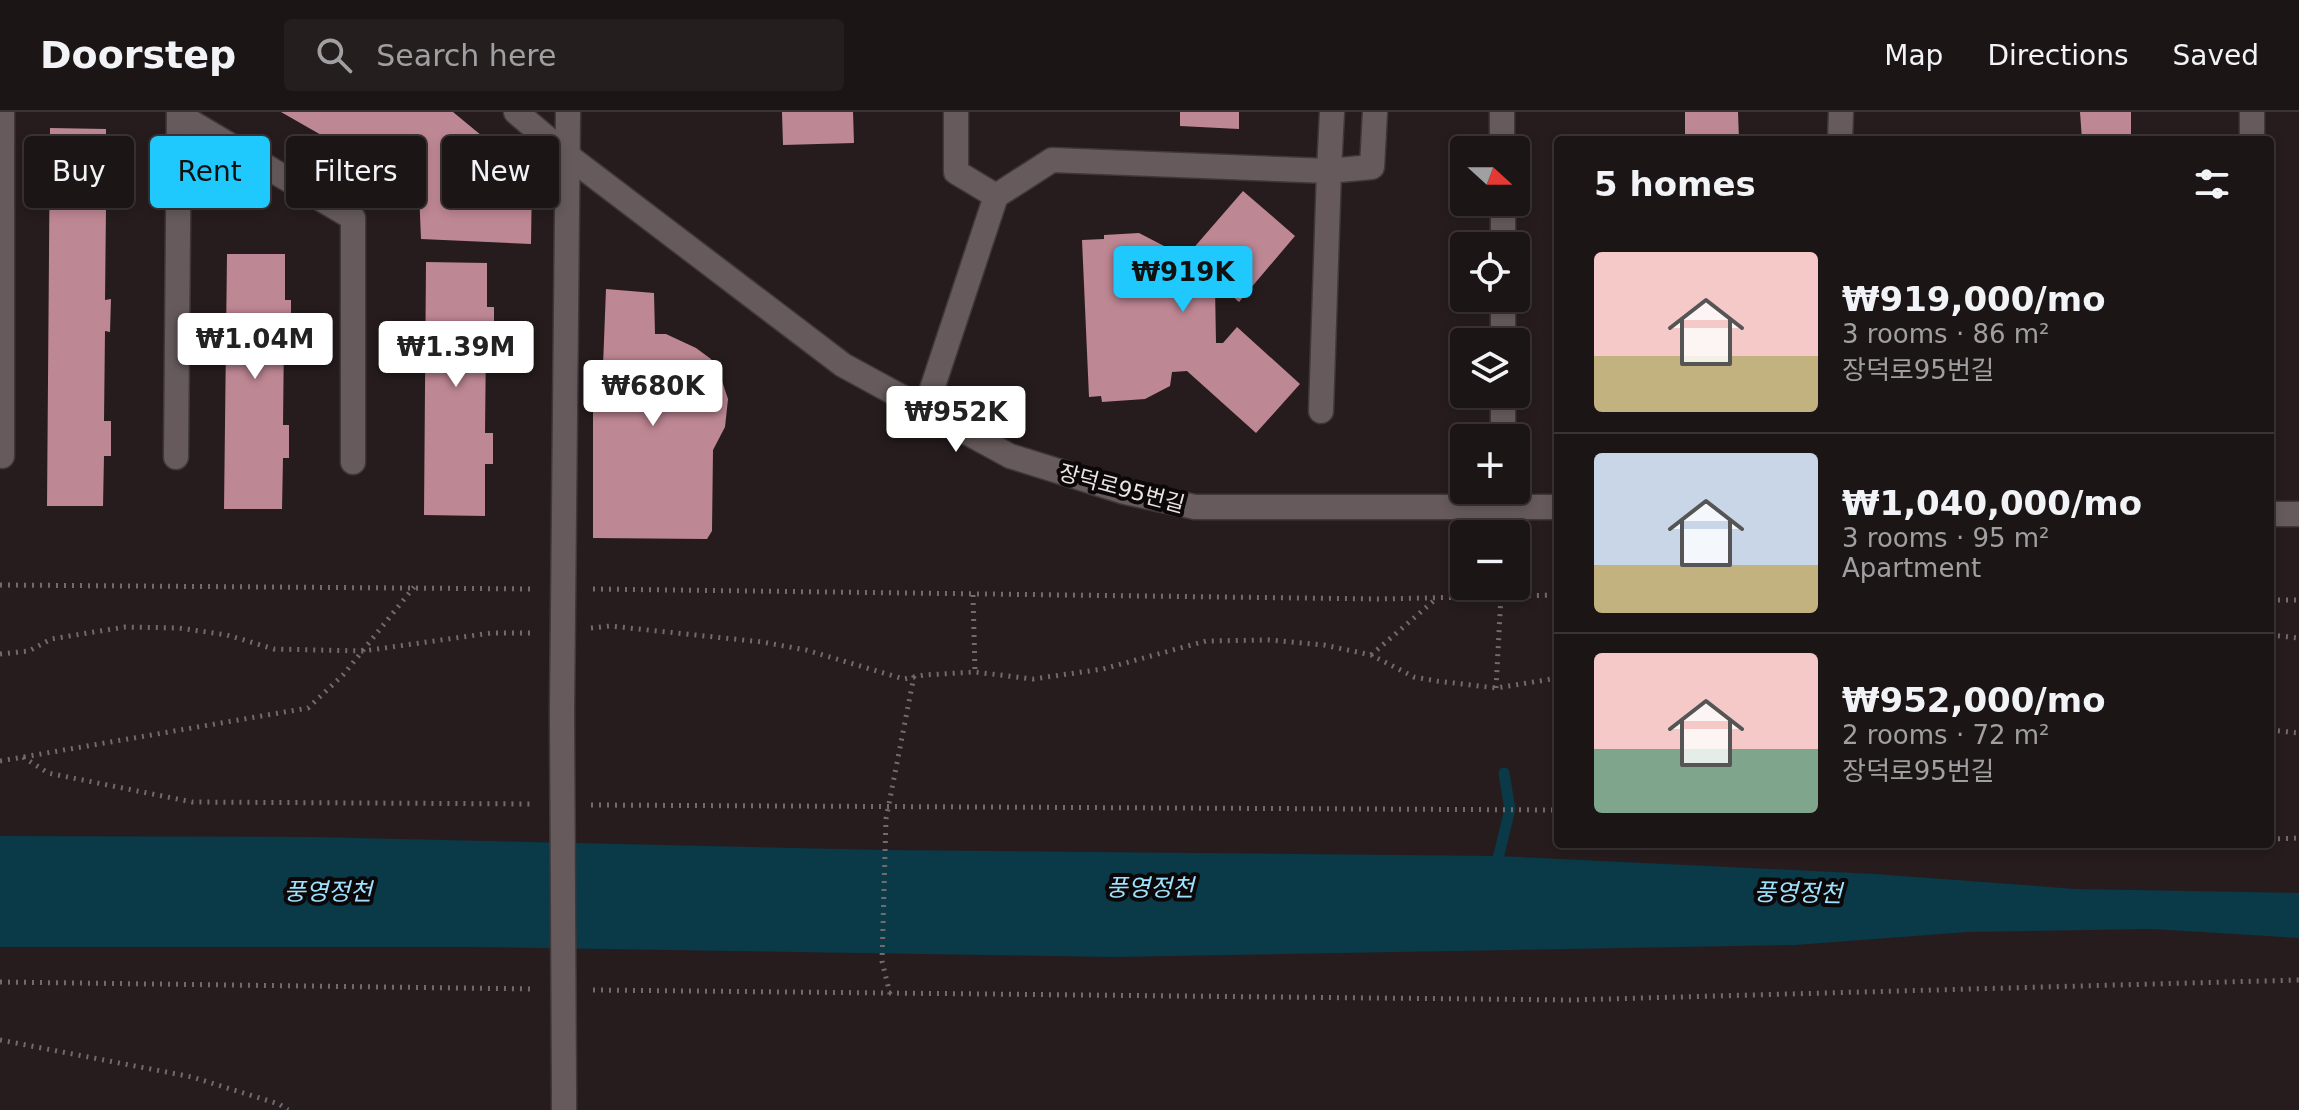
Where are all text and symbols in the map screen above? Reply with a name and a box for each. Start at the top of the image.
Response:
search box [284,19,844,91]
text: Doorstep [40,33,236,77]
icon: search [312,33,356,77]
text: Search here [376,38,556,73]
text: Map [1884,39,1943,72]
text: Directions [1987,39,2128,72]
text: Saved [2172,39,2259,72]
chip: Buy [24,136,134,208]
chip: Rent [150,136,270,208]
chip: Filters [286,136,426,208]
chip: New [442,136,559,208]
north arrow [1450,136,1530,216]
map controls [1450,136,1530,600]
icon: filters [2190,162,2234,206]
text: 5 homes [1594,164,1756,204]
button: locate [1450,232,1530,312]
pin: ₩919K [1127,246,1239,314]
text: ₩919K [1131,257,1235,287]
text: ₩919,000/mo [1842,279,2106,319]
icon: home [1658,284,1754,380]
pin: ₩1.04M [190,313,320,381]
text: 3 rooms · 86 m² [1842,319,2050,349]
pin: ₩1.39M [391,321,521,389]
text: ₩1.04M [196,324,314,354]
button: layers [1450,328,1530,408]
text: ₩1.39M [397,332,515,362]
text: 장덕로95번길 [1842,355,1995,385]
pin: ₩680K [597,360,709,428]
text: ₩680K [601,371,705,401]
pin: ₩952K [900,386,1012,454]
text: ₩952K [904,397,1008,427]
button: + [1450,424,1530,504]
street label: 장덕로95번길 [1056,460,1188,517]
text: ₩1,040,000/mo [1842,483,2142,523]
icon: home [1658,485,1754,581]
button: − [1450,520,1530,600]
text: 3 rooms · 95 m² [1842,523,2050,553]
text: Apartment [1842,553,1981,583]
text: ₩952,000/mo [1842,680,2106,720]
icon: home [1658,685,1754,781]
text: 2 rooms · 72 m² [1842,720,2050,750]
text: 장덕로95번길 [1842,756,1995,786]
water label: 풍영정천 [1106,874,1197,902]
water label: 풍영정천 [284,878,375,906]
water label: 풍영정천 [1754,878,1845,908]

